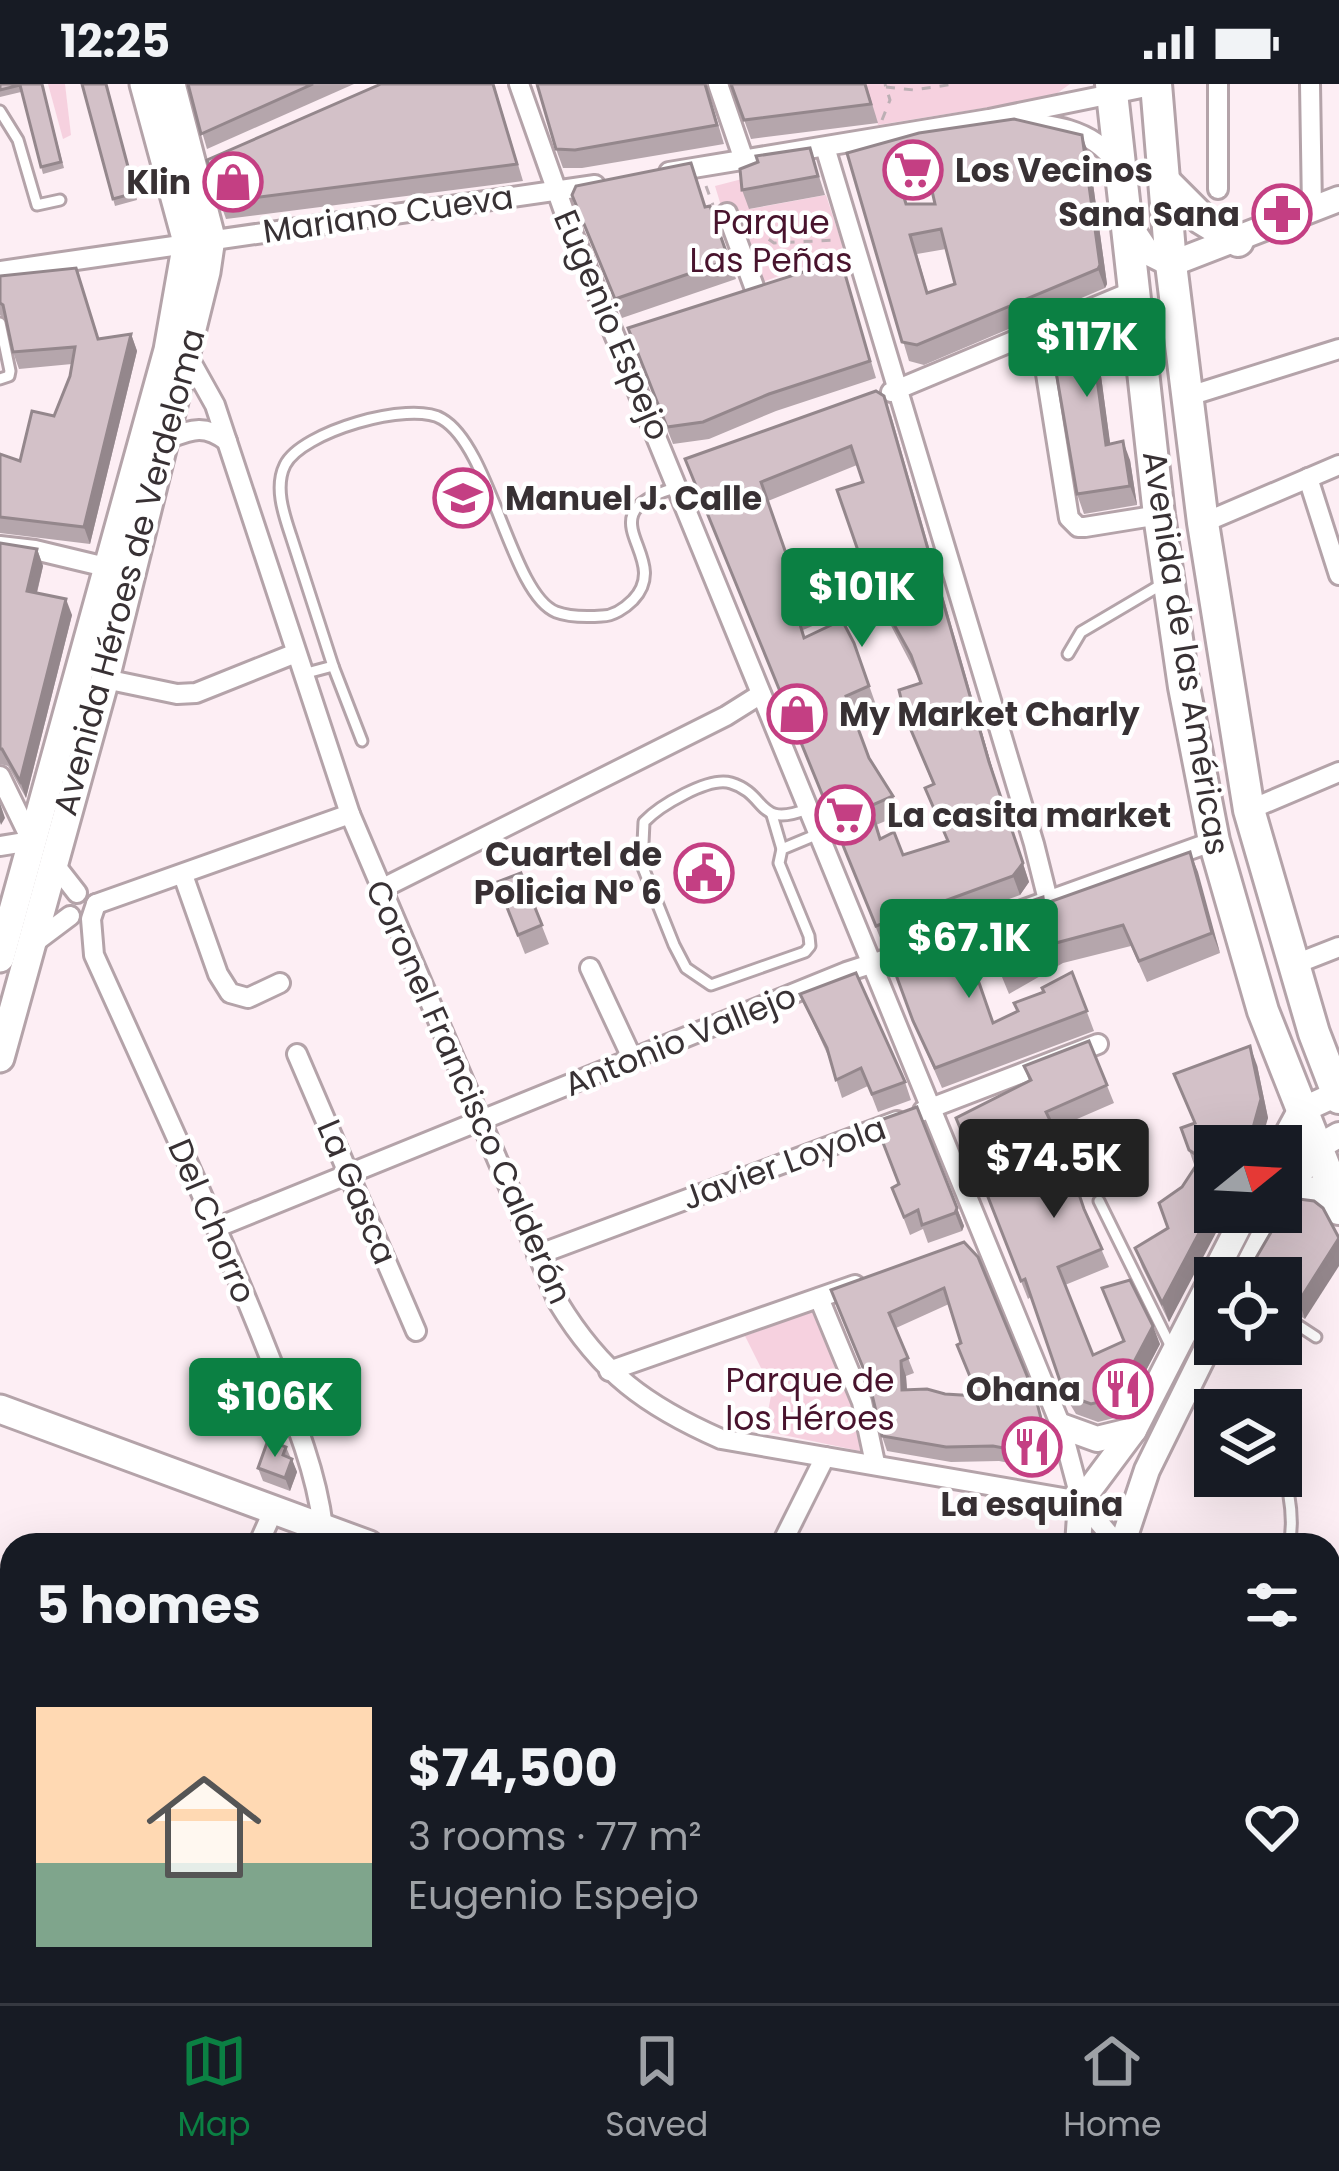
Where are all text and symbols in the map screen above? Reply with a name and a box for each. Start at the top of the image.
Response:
text: 12:25 [60,10,170,73]
supermarket icon: Los Vecinos [882,139,944,201]
place label: Los Vecinos [955,147,1153,194]
shop icon: Klin [202,151,264,213]
place label: Klin [126,159,191,206]
street label: Mariano Cueva [260,173,516,255]
pharmacy icon: Sana Sana [1251,183,1313,245]
place label: Sana Sana [1058,191,1240,238]
park label: Parque Las Peñas [690,199,852,284]
street label: Eugenio Espejo [542,202,682,448]
pin: $117K [1003,298,1171,400]
text: $117K [1035,309,1139,364]
street label: Avenida Héroes de Verdeloma [41,323,217,821]
street label: Avenida de las Américas [1131,448,1241,858]
school or university icon: Manuel J. Calle [432,467,494,529]
place label: Manuel J. Calle [505,475,762,522]
pin: $101K [778,548,946,650]
text: $101K [808,559,916,614]
shop icon: My Market Charly [766,683,828,745]
place label: My Market Charly [839,691,1140,738]
supermarket icon: La casita market [814,784,876,846]
place label: La casita market [887,792,1171,839]
place label: Cuartel de Policia N° 6 [474,831,662,916]
public building icon: Cuartel de Policia N° 6 [673,842,735,904]
street label: Coronel Francisco Calderón [354,873,584,1311]
pin: $67.1K [871,899,1067,1001]
text: $67.1K [907,910,1031,965]
street label: Antonio Vallejo [557,972,803,1108]
street label: Javier Loyola [676,1104,892,1222]
street label: La Gasca [305,1112,409,1272]
pin: $74.5K [956,1119,1152,1221]
north arrow [1194,1125,1302,1233]
map controls [1194,1125,1302,1497]
text: $74.5K [986,1130,1122,1185]
street label: Del Chorro [156,1132,268,1310]
button: locate [1194,1257,1302,1365]
park label: Parque de los Héroes [725,1357,895,1442]
pin: $106K [191,1358,359,1460]
restaurant icon: Ohana [1092,1358,1154,1420]
place label: Ohana [966,1366,1081,1413]
text: $106K [216,1369,334,1424]
button: layers [1194,1389,1302,1497]
restaurant icon: La esquina [1001,1416,1063,1478]
place label: La esquina [941,1481,1123,1528]
text: 5 homes [36,1569,261,1641]
icon: filters [1239,1572,1305,1638]
text: $74,500 [408,1732,618,1804]
icon: home [132,1755,276,1899]
icon: heart [1239,1794,1305,1860]
text: 3 rooms · 77 m² [408,1809,702,1864]
text: Eugenio Espejo [408,1868,699,1923]
tab: Map [177,2028,250,2150]
tab: Saved [605,2028,708,2150]
tab: Home [1063,2028,1162,2150]

